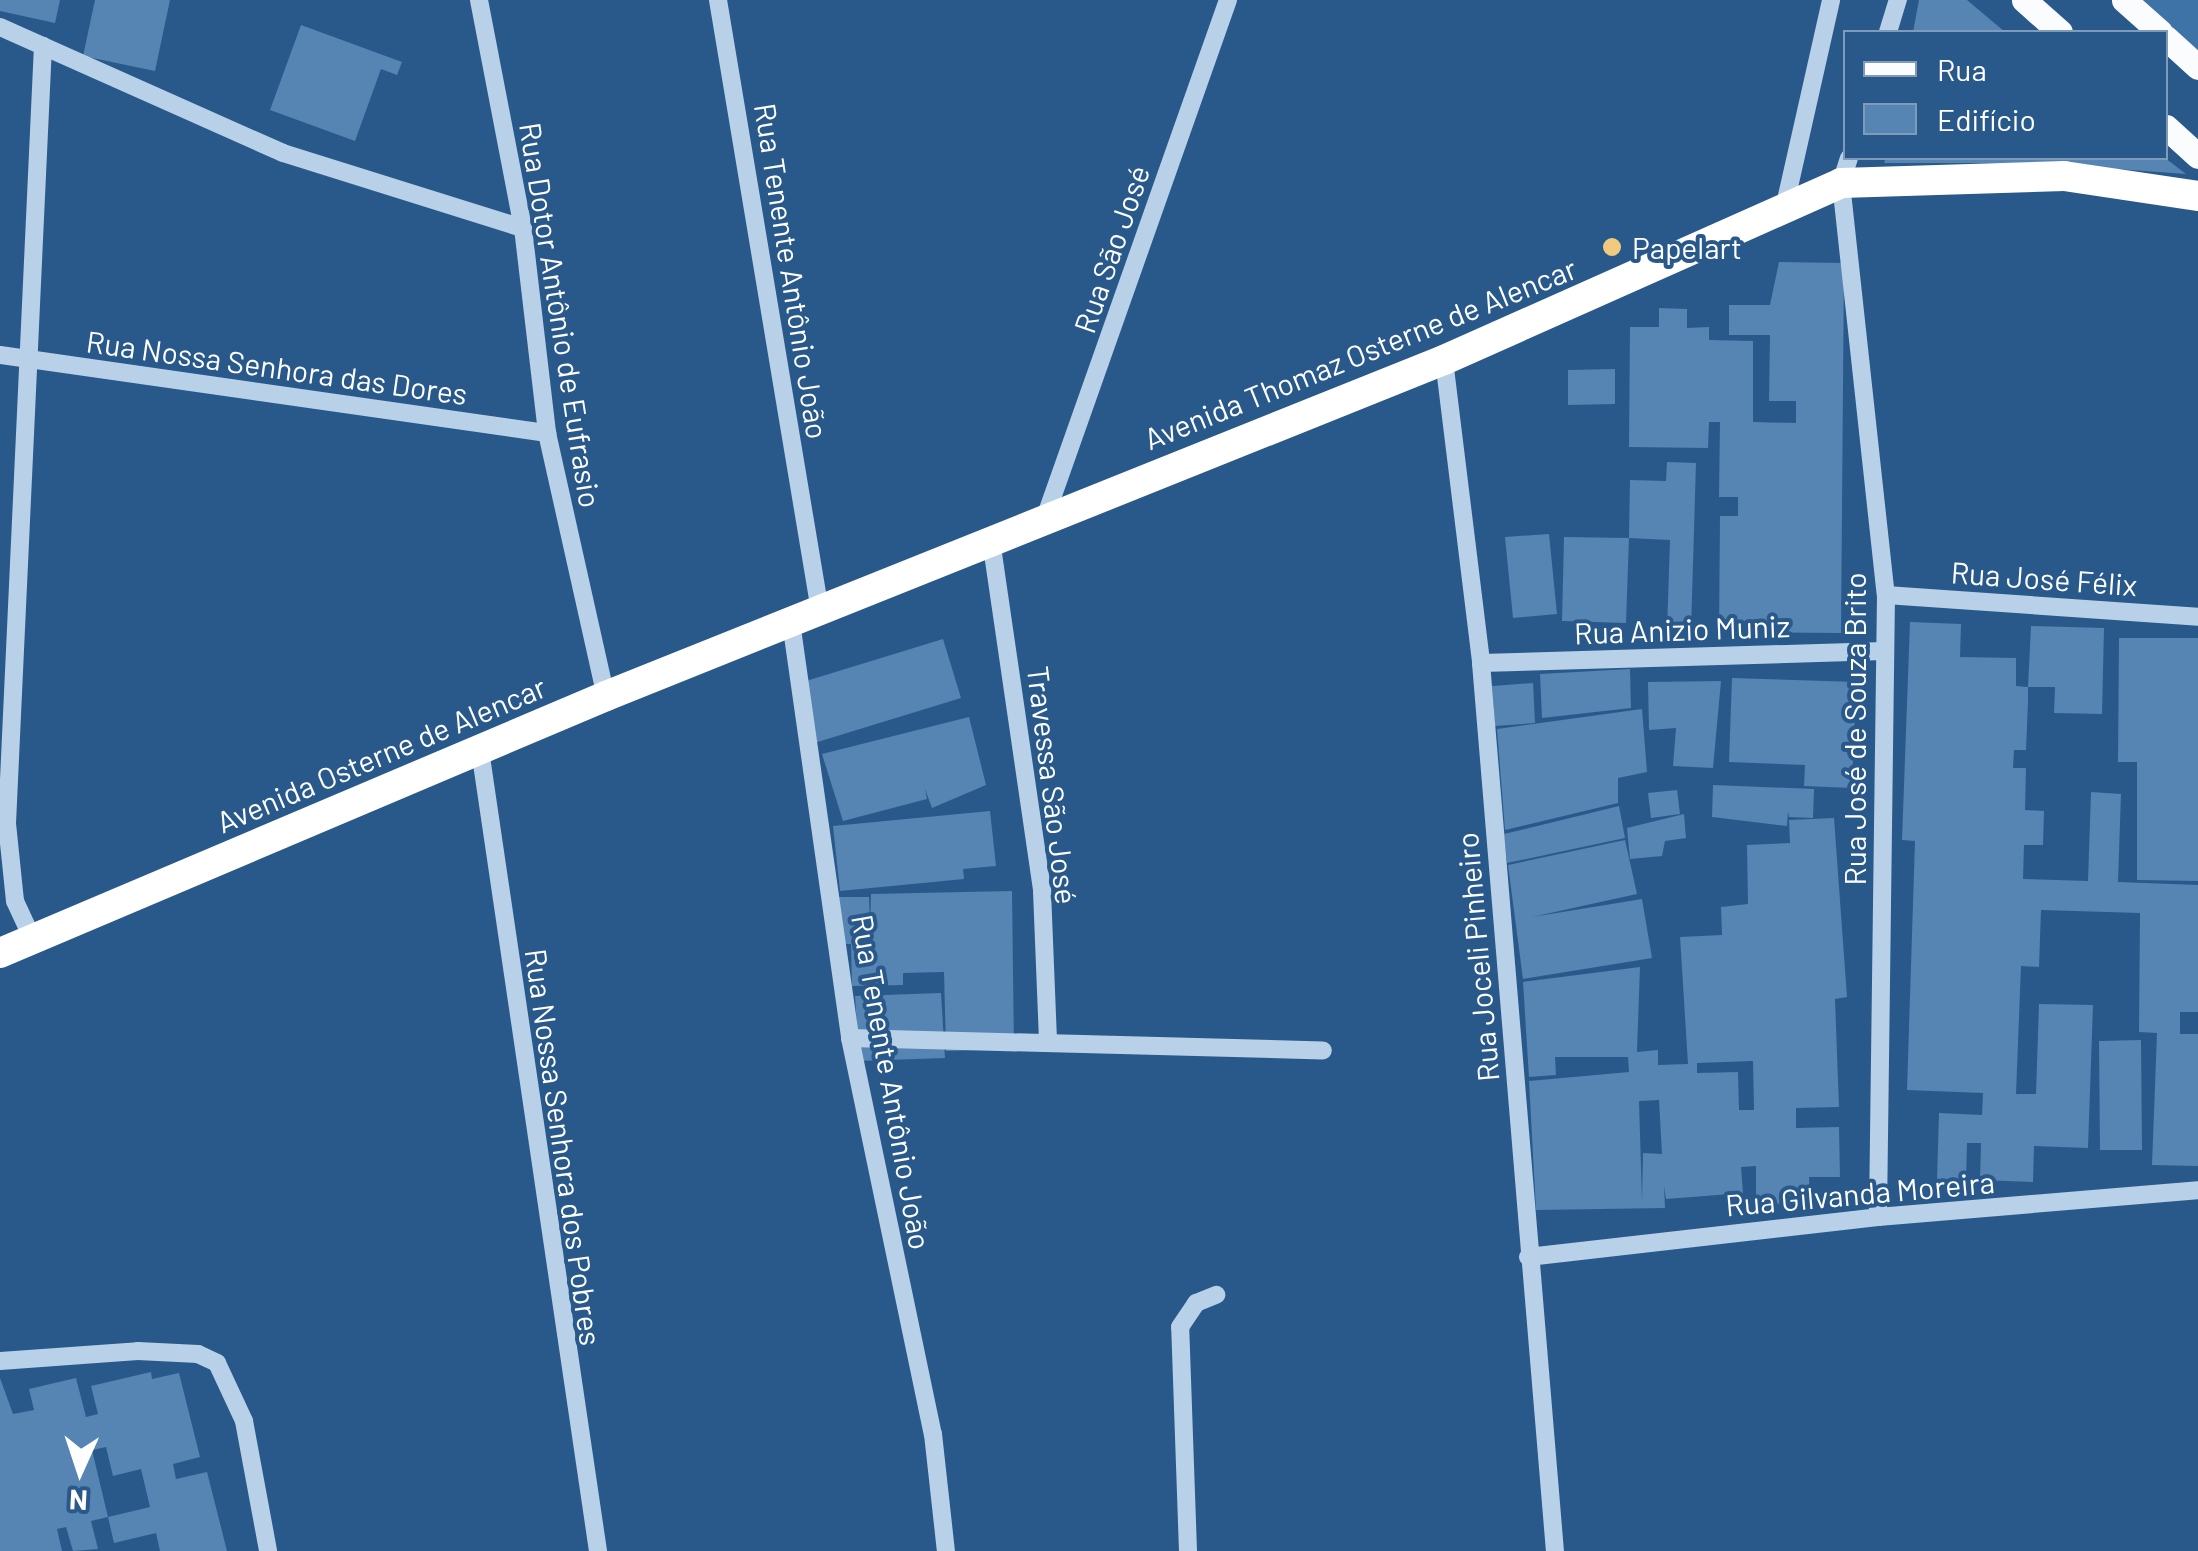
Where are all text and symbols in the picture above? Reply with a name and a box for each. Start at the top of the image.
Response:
legend [1843,30,2168,160]
text: Rua [1937,51,1987,87]
street label: Rua Tenente Antônio João [748,101,836,441]
text: Edifício [1937,101,2036,137]
street label: Rua Dotor Antônio de Eufrasio [513,120,609,510]
street label: Rua São José [1066,161,1156,337]
place label: Papelart [1632,229,1742,265]
marker: Papelart [1601,236,1623,258]
street label: Avenida Thomaz Osterne de Alencar [1139,250,1581,456]
street label: Rua Nossa Senhora das Dores [84,322,470,412]
street label: Rua José Félix [1950,554,2138,602]
street label: Rua José de Souza Brito [1836,572,1872,886]
street label: Rua Anizio Muniz [1574,607,1790,651]
street label: Travessa São José [1021,664,1085,906]
street label: Avenida Osterne de Alencar [211,668,551,840]
street label: Rua Joceli Pinheiro [1448,831,1506,1083]
street label: Rua Tenente Antônio João [845,912,939,1252]
street label: Rua Nossa Senhora dos Pobres [518,946,610,1348]
street label: Rua Gilvanda Moreira [1724,1163,1996,1223]
north arrow [30,1421,130,1521]
text: N [68,1483,89,1518]

